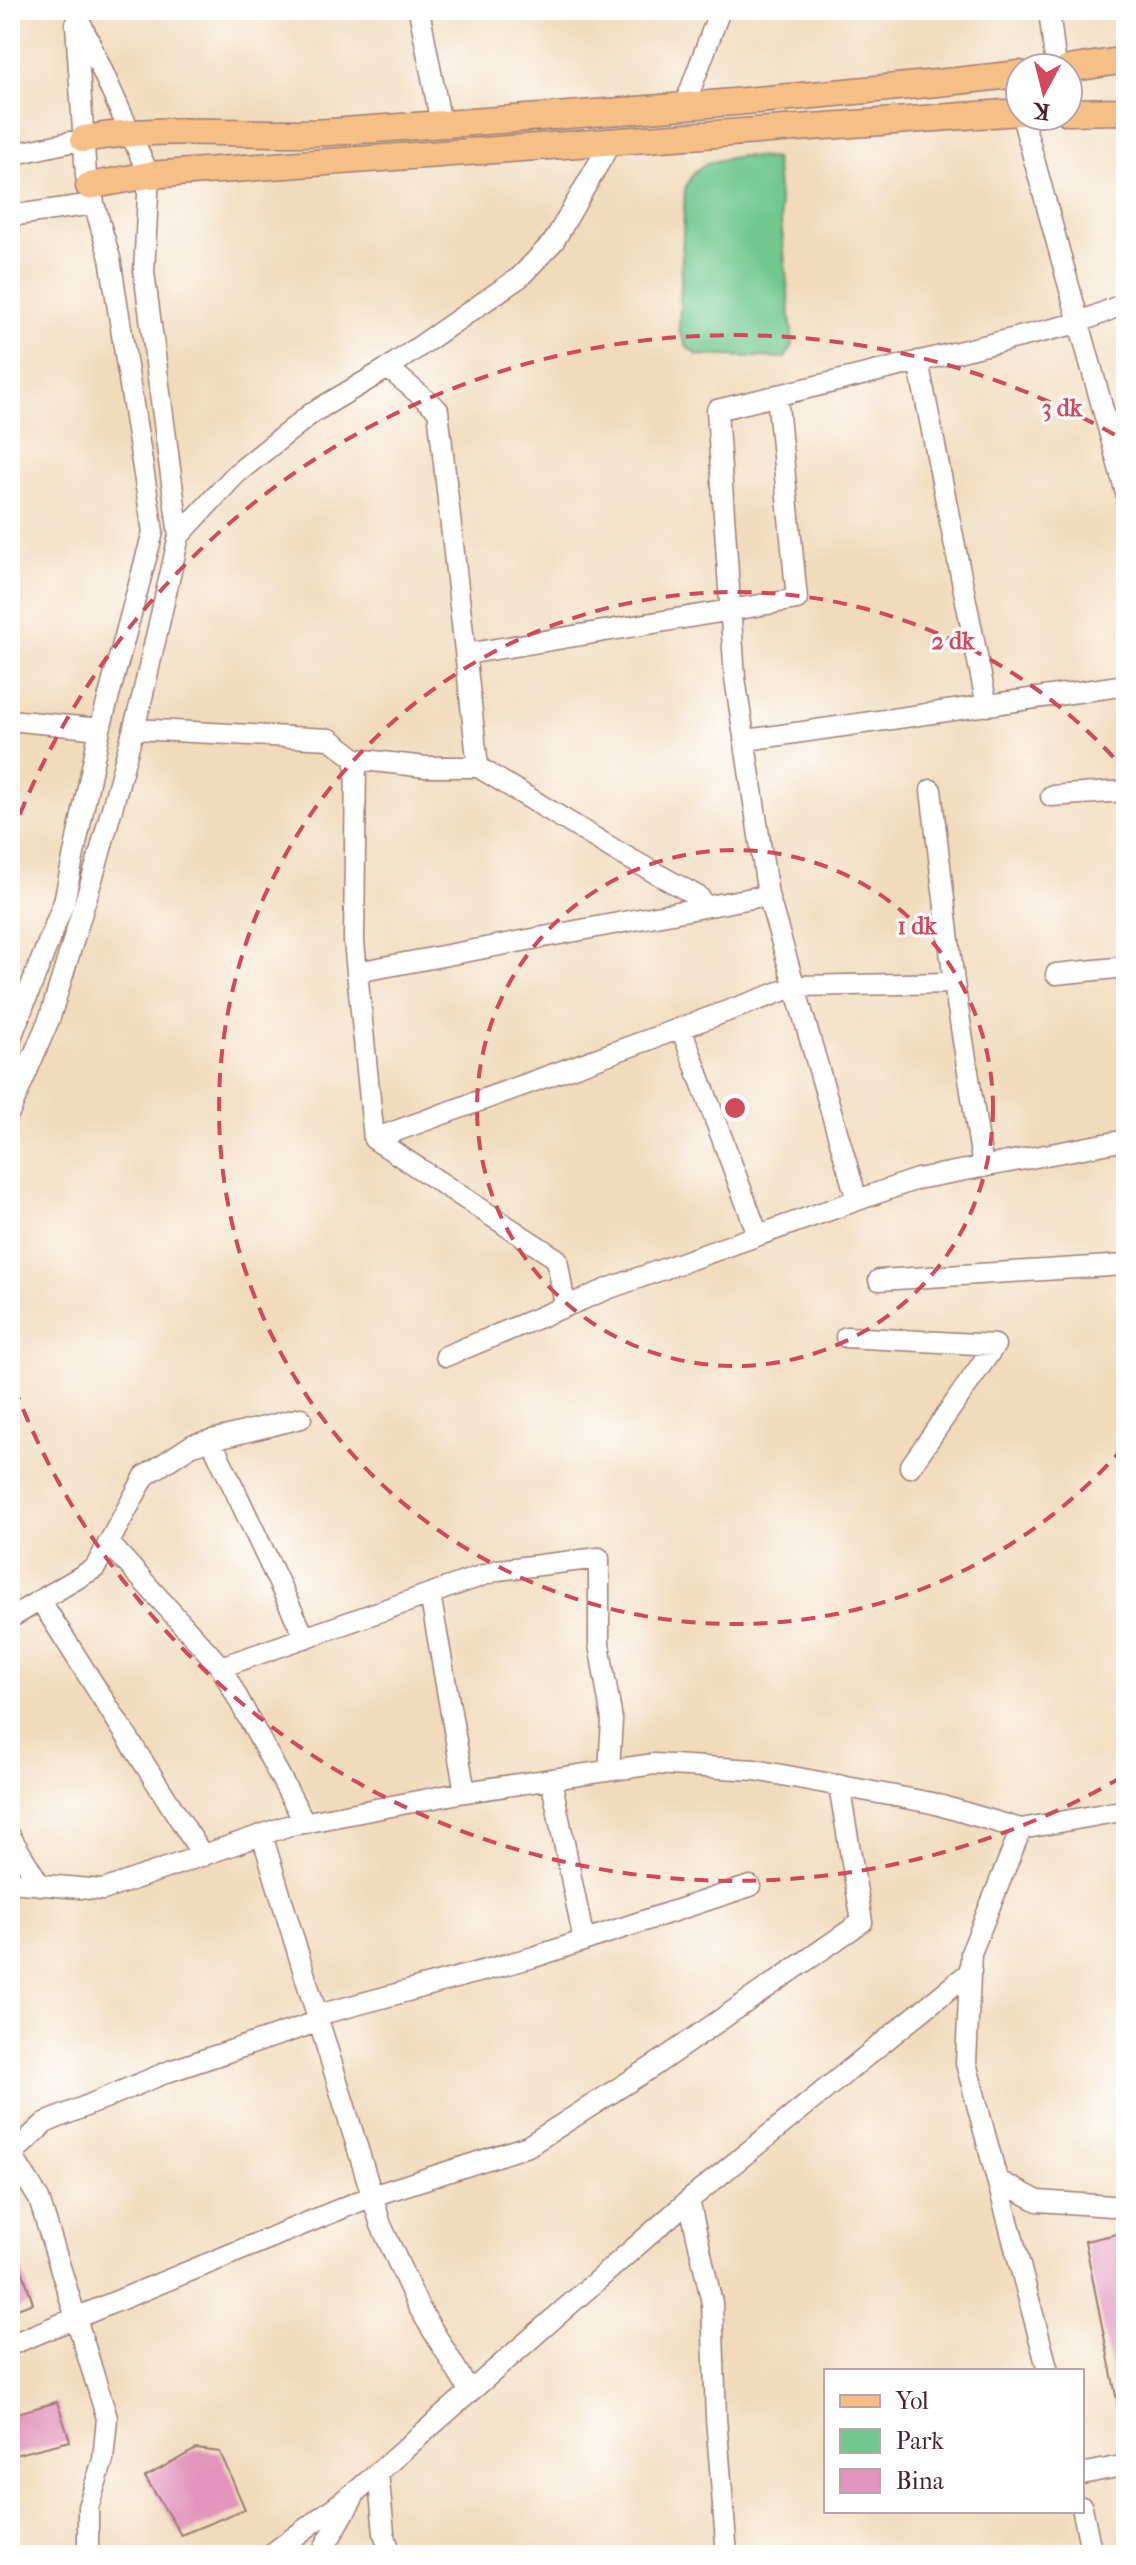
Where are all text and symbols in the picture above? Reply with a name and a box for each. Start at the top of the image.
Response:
north arrow [1004,52,1084,132]
text: K [1030,97,1051,125]
text: 3 dk [1042,394,1083,422]
text: 2 dk [932,627,975,655]
text: 1 dk [897,912,937,940]
centre of rings [721,1094,749,1122]
legend [824,2369,1084,2513]
text: Yol [895,2387,929,2415]
text: Park [896,2427,944,2455]
text: Bina [896,2467,945,2495]

